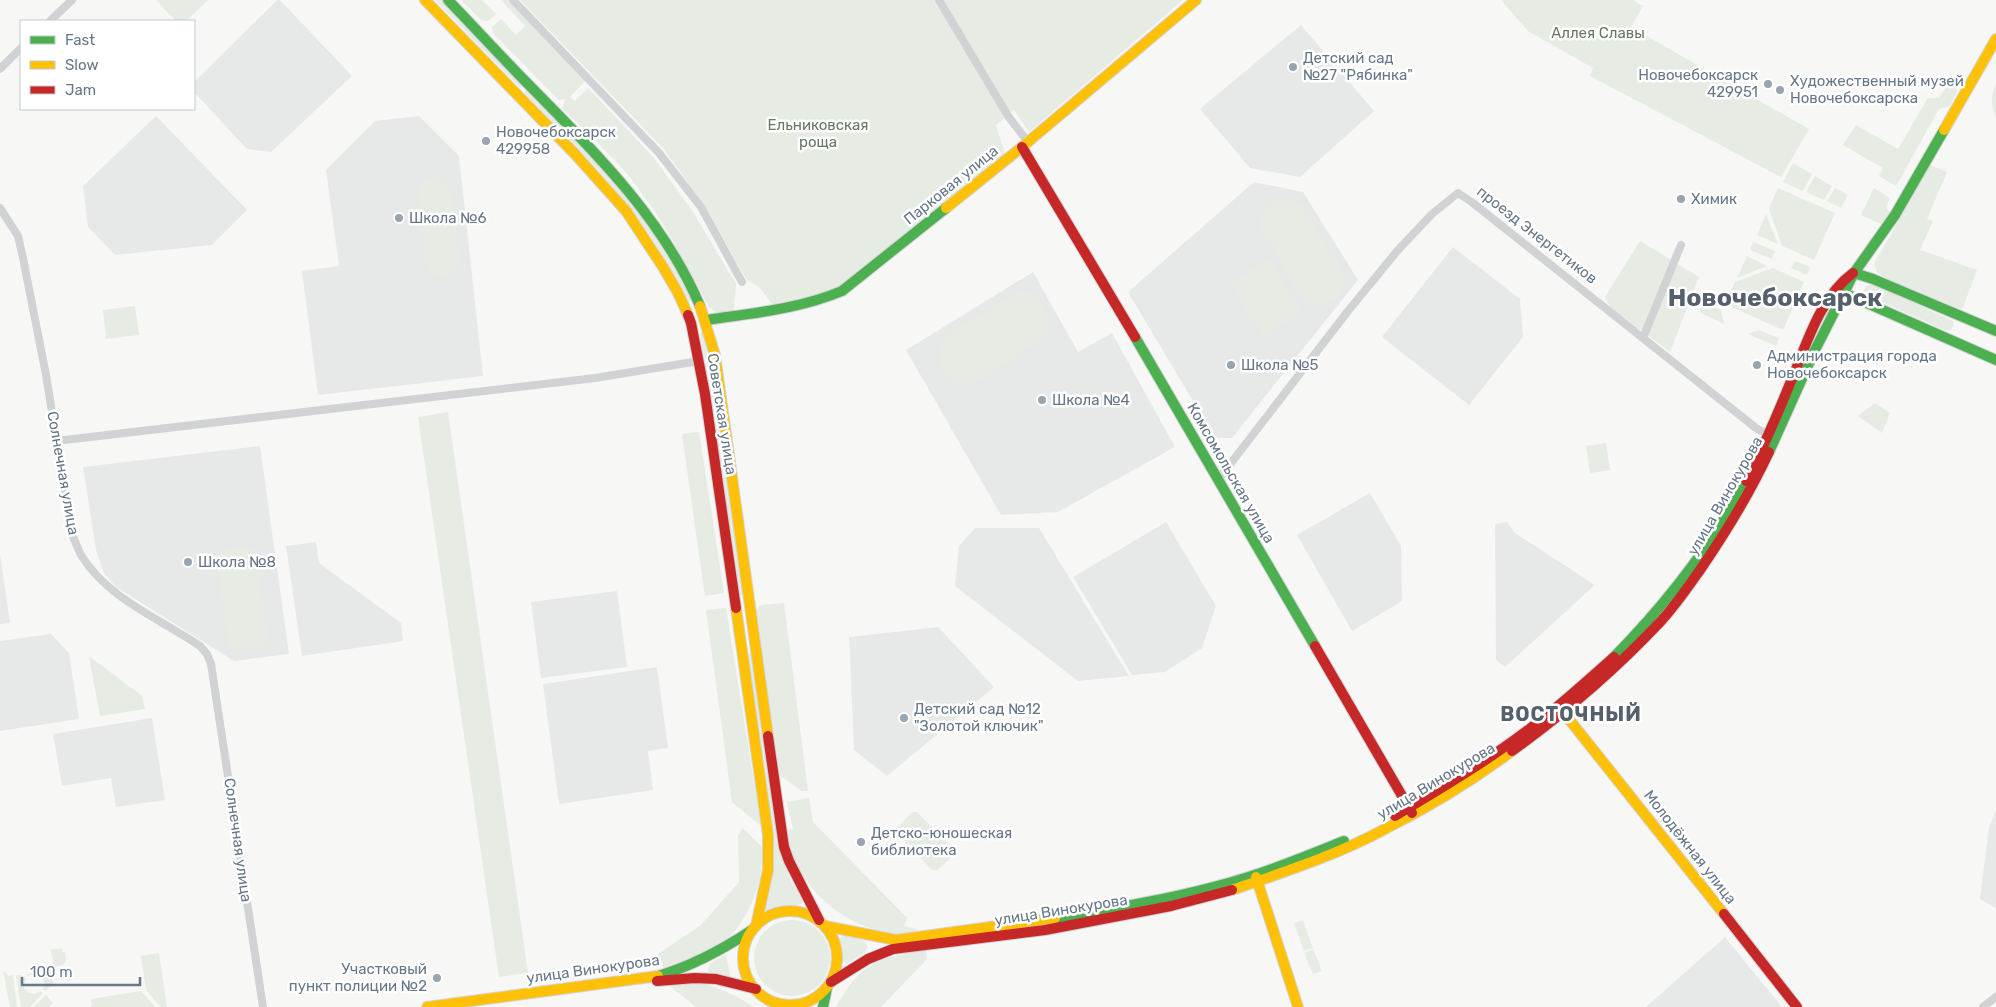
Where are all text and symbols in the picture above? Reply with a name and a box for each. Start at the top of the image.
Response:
legend [20,20,195,110]
park label: Аллея Славы [1551,24,1645,42]
text: Fast [65,31,95,49]
place label: Детский сад №27 "Рябинка" [1303,49,1413,84]
text: Slow [65,56,98,74]
marker: Детский сад №27 "Рябинка" [1287,61,1299,73]
place label: Новочебоксарск 429951 [1638,66,1758,101]
place label: Художественный музей Новочебоксарска [1790,72,1964,107]
marker: Новочебоксарск 429951 [1762,78,1774,90]
text: Jam [65,81,96,99]
marker: Художественный музей Новочебоксарска [1774,84,1786,96]
park label: Ельниковская роща [767,116,869,151]
place label: Новочебоксарск 429958 [496,123,616,158]
marker: Новочебоксарск 429958 [480,135,492,147]
street label: Парковая улица [900,142,1002,228]
street label: проезд Энергетиков [1473,183,1601,287]
place label: Химик [1691,190,1737,208]
marker: Химик [1675,193,1687,205]
place label: Школа №6 [409,209,487,227]
marker: Школа №6 [393,212,405,224]
district label: Новочебоксарск [1668,283,1882,312]
place label: Администрация города Новочебоксарск [1767,347,1937,382]
street label: Советская улица [704,352,740,476]
place label: Школа №5 [1241,356,1319,374]
marker: Школа №5 [1225,359,1237,371]
marker: Администрация города Новочебоксарск [1751,359,1763,371]
place label: Школа №4 [1052,391,1130,409]
marker: Школа №4 [1036,394,1048,406]
street label: Комсомольская улица [1183,399,1279,547]
street label: Солнечная улица [43,410,83,536]
street label: улица Винокурова [1684,433,1766,559]
place label: Школа №8 [198,553,276,571]
marker: Школа №8 [182,556,194,568]
place label: Детский сад №12 "Золотой ключик" [914,700,1044,735]
district label: ВОСТОЧНЫЙ [1500,702,1642,726]
marker: Детский сад №12 "Золотой ключик" [898,712,910,724]
street label: улица Винокурова [1374,739,1498,823]
street label: Солнечная улица [220,777,256,903]
street label: Молодёжная улица [1640,787,1740,907]
place label: Детско-юношеская библиотека [871,824,1012,859]
marker: Детско-юношеская библиотека [855,836,867,848]
street label: улица Винокурова [993,891,1129,929]
street label: улица Винокурова [525,951,661,987]
scale bar [22,954,140,986]
place label: Участковый пункт полиции №2 [289,960,427,995]
text: 100 m [30,963,72,981]
marker: Участковый пункт полиции №2 [431,972,443,984]

